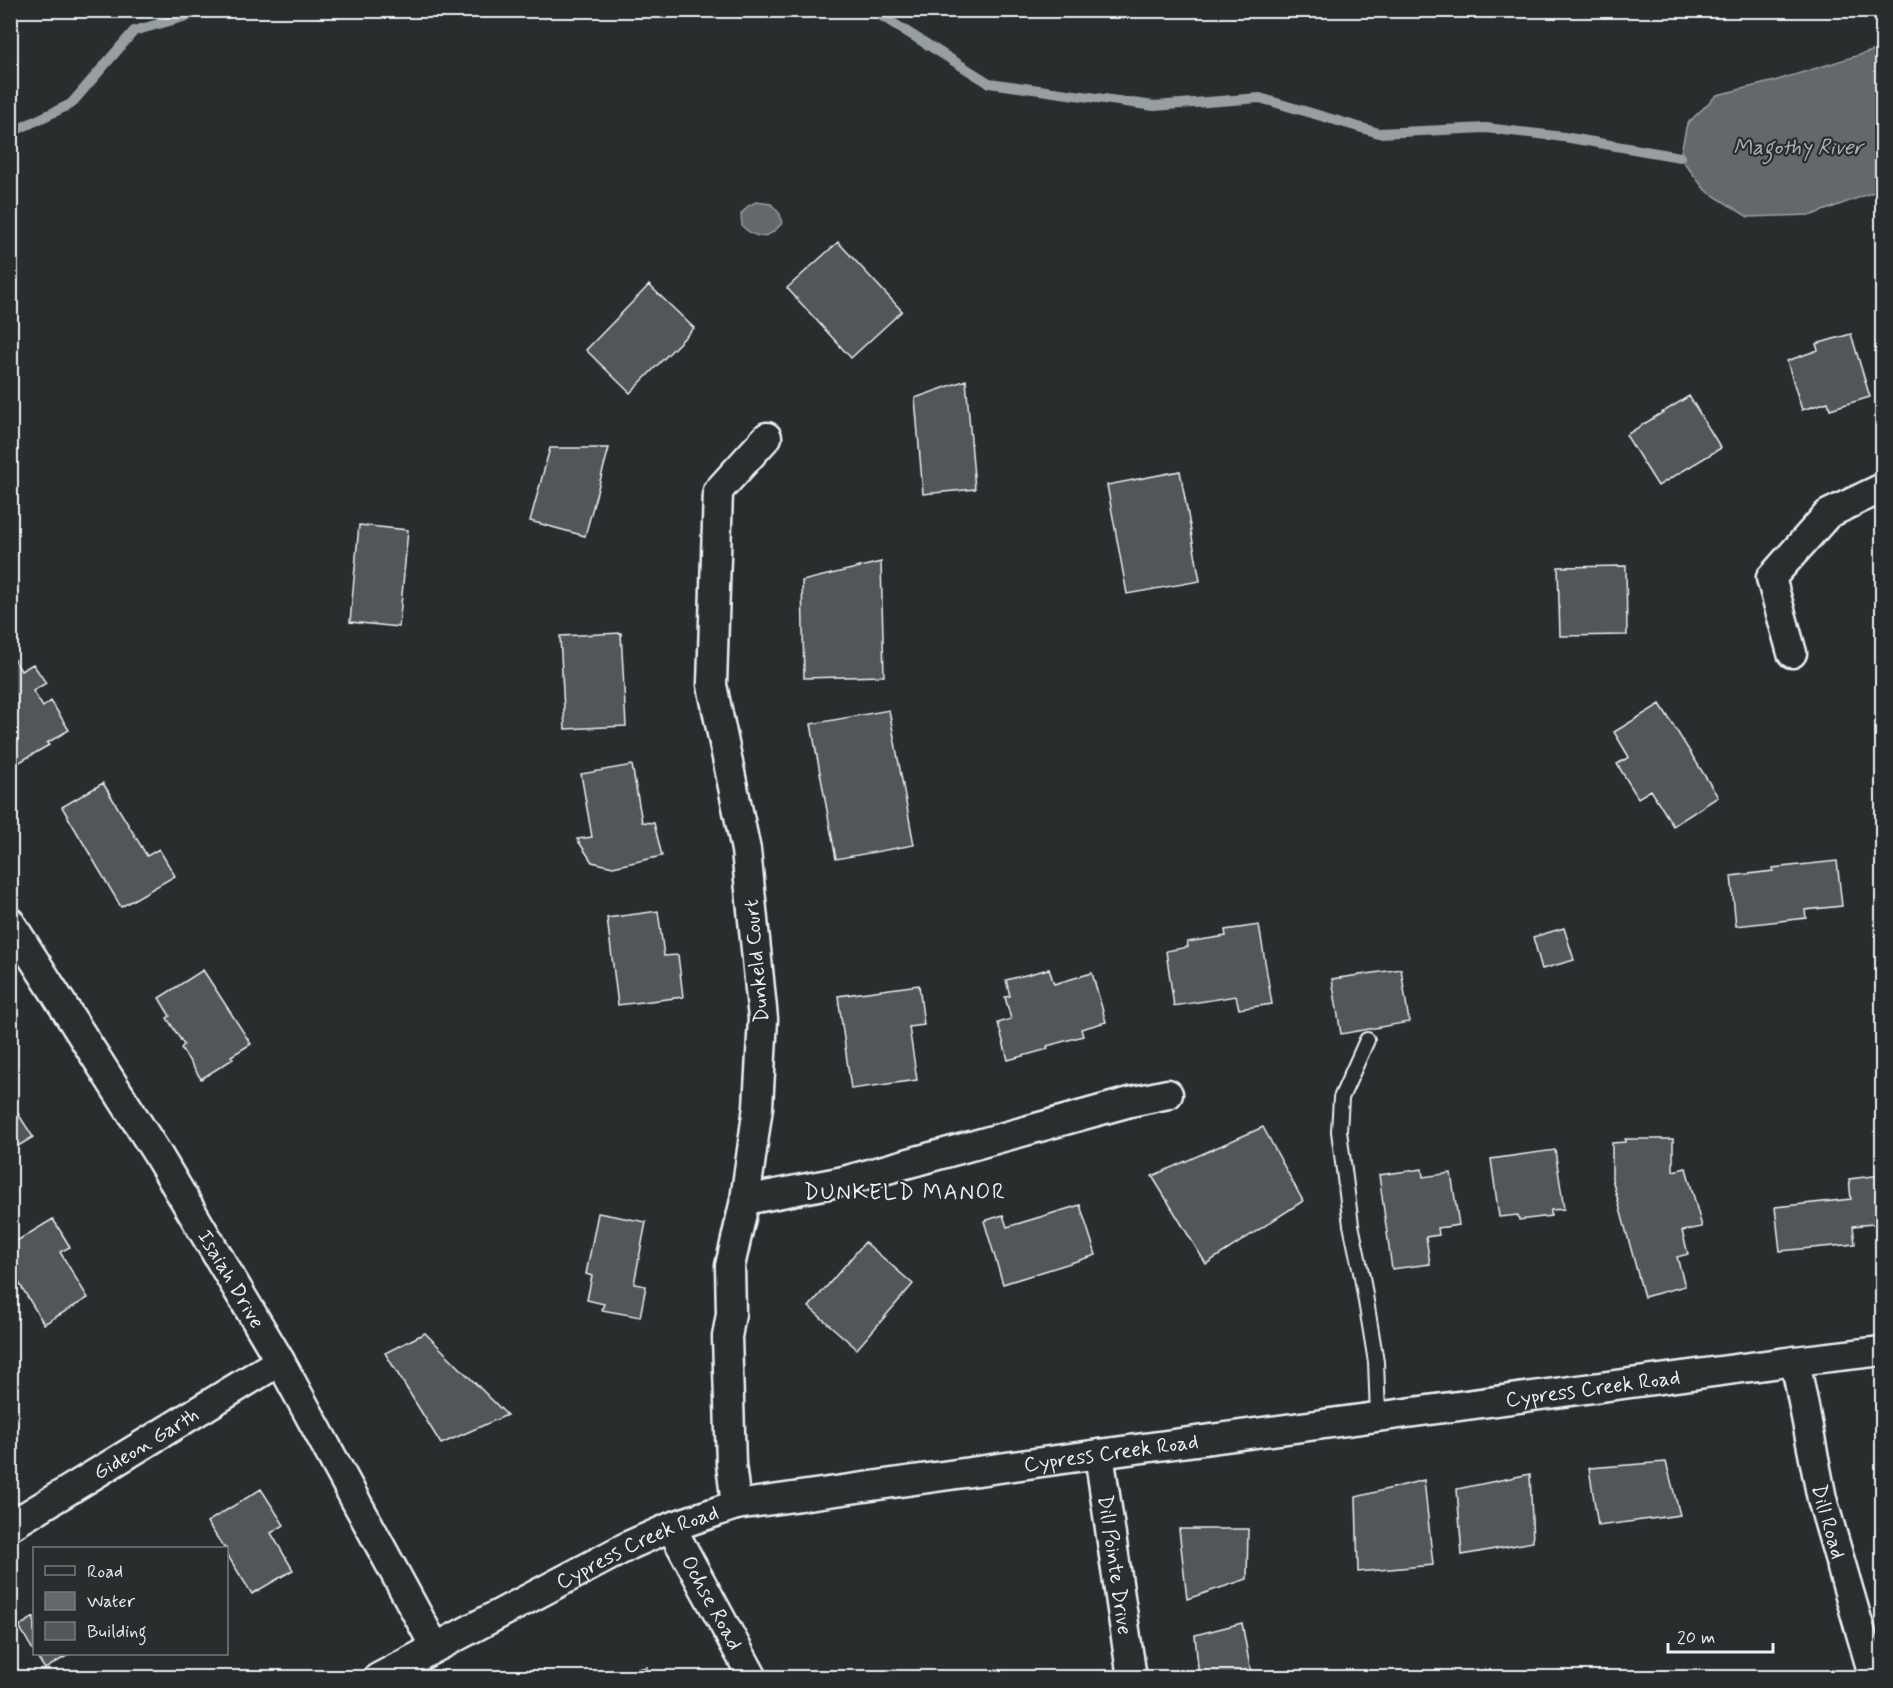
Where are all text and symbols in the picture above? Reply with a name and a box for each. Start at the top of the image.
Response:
water label: Magothy River [1733,134,1866,165]
street label: Dunkeld Court [738,898,776,1024]
district label: DUNKELD MANOR [804,1179,1006,1207]
street label: Isaiah Drive [190,1225,271,1334]
street label: Cypress Creek Road [1504,1364,1682,1415]
street label: Gideon Garth [88,1401,204,1487]
street label: Cypress Creek Road [1022,1428,1200,1479]
street label: Dill Road [1804,1482,1852,1562]
street label: Dill Pointe Drive [1090,1493,1138,1637]
street label: Cypress Creek Road [552,1499,722,1596]
legend [33,1547,228,1655]
street label: Ochse Road [674,1551,748,1655]
text: Road [87,1560,123,1584]
text: Water [87,1590,136,1614]
scale bar [1668,1616,1773,1654]
text: Building [87,1620,147,1646]
text: 20 m [1677,1626,1715,1650]

